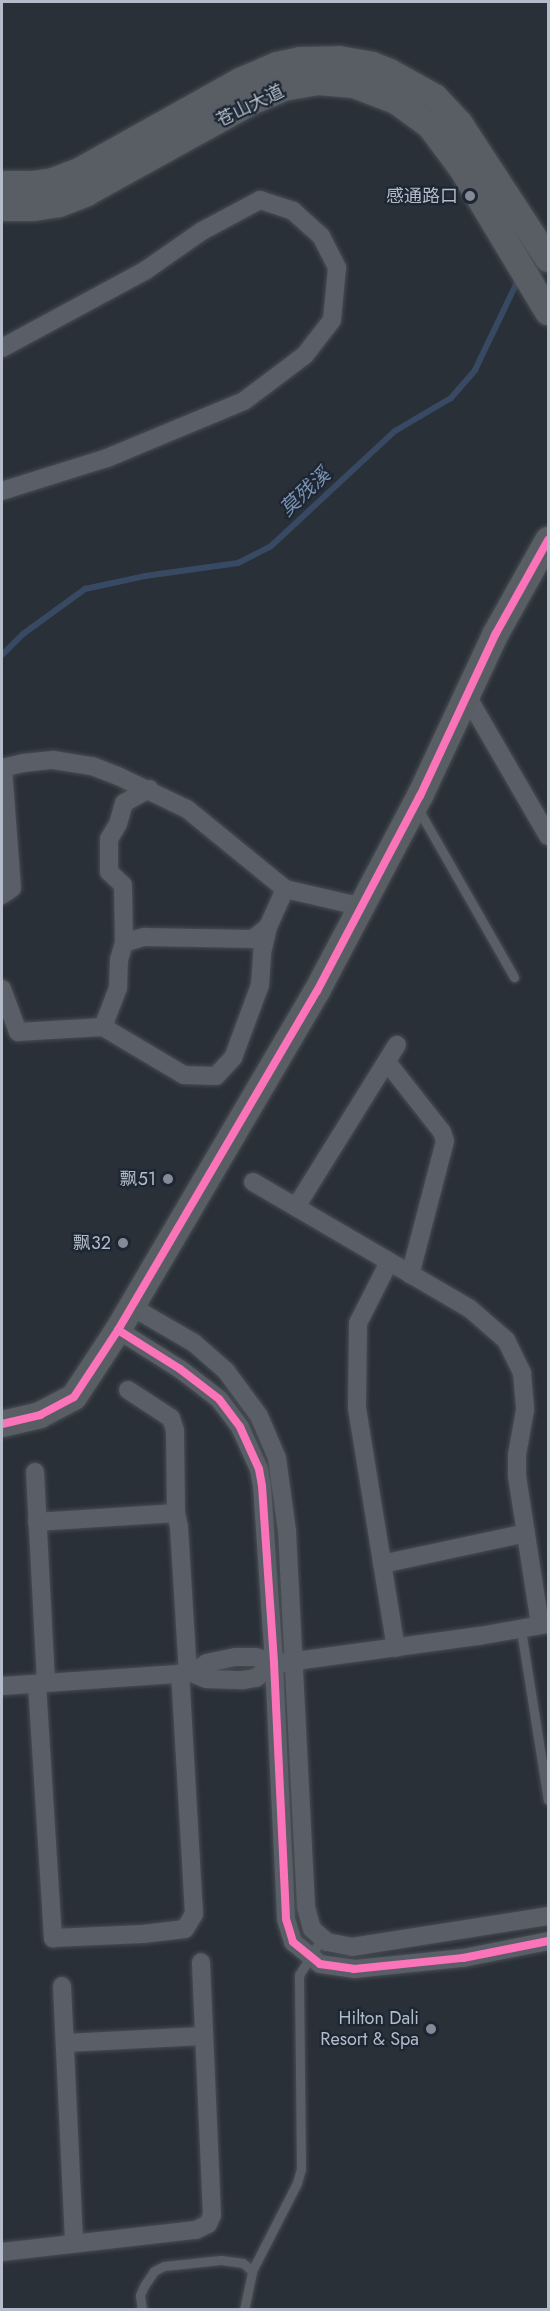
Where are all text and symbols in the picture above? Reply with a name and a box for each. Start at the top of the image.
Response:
street label: 苍山大道 [213,81,287,131]
place label: 感通路口 [386,185,458,207]
marker: 感通路口 [463,189,477,203]
water label: 莫残溪 [275,463,335,521]
place label: 飘51 [120,1168,156,1190]
marker: 飘51 [161,1172,175,1186]
place label: 飘32 [73,1232,111,1254]
marker: 飘32 [116,1236,130,1250]
place label: Hilton Dali Resort & Spa [320,2008,419,2050]
marker: Hilton Dali Resort & Spa [424,2022,438,2036]

